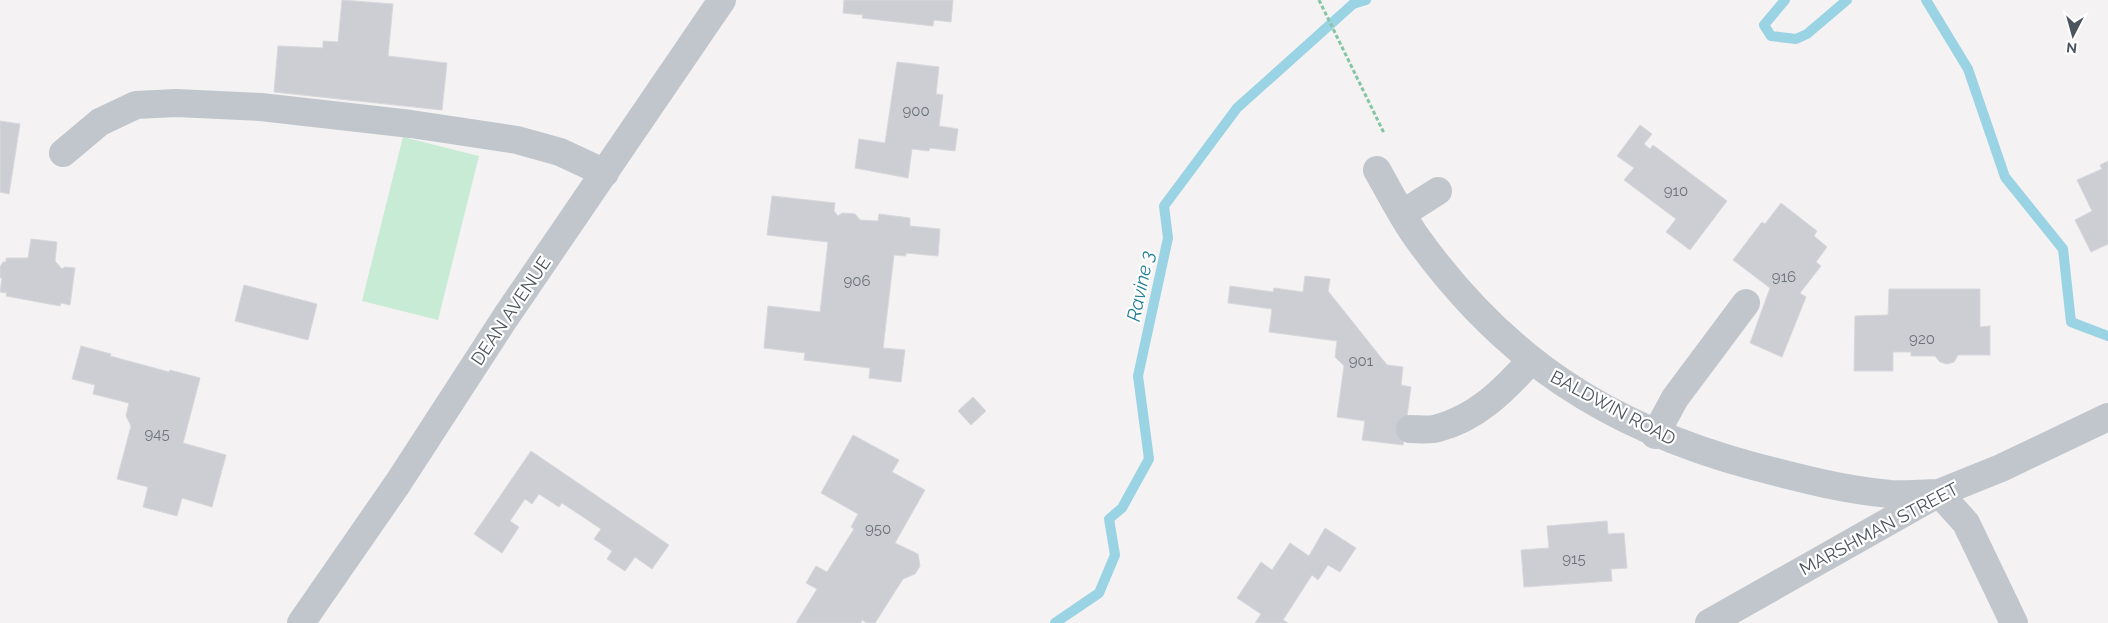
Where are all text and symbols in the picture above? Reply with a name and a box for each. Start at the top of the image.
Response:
north arrow [2048,10,2098,60]
text: N [2065,39,2078,56]
house number: 900 [902,102,930,120]
house number: 910 [1664,182,1688,200]
water label: Ravine 3 [1122,248,1158,323]
street label: DEAN AVENUE [466,252,555,369]
house number: 916 [1772,268,1796,286]
house number: 906 [843,272,871,290]
house number: 920 [1909,330,1935,348]
house number: 901 [1349,352,1374,370]
street label: BALDWIN ROAD [1547,366,1679,449]
house number: 945 [144,425,170,443]
street label: MARSHMAN STREET [1796,478,1962,579]
house number: 950 [865,520,891,538]
house number: 915 [1562,550,1586,568]

